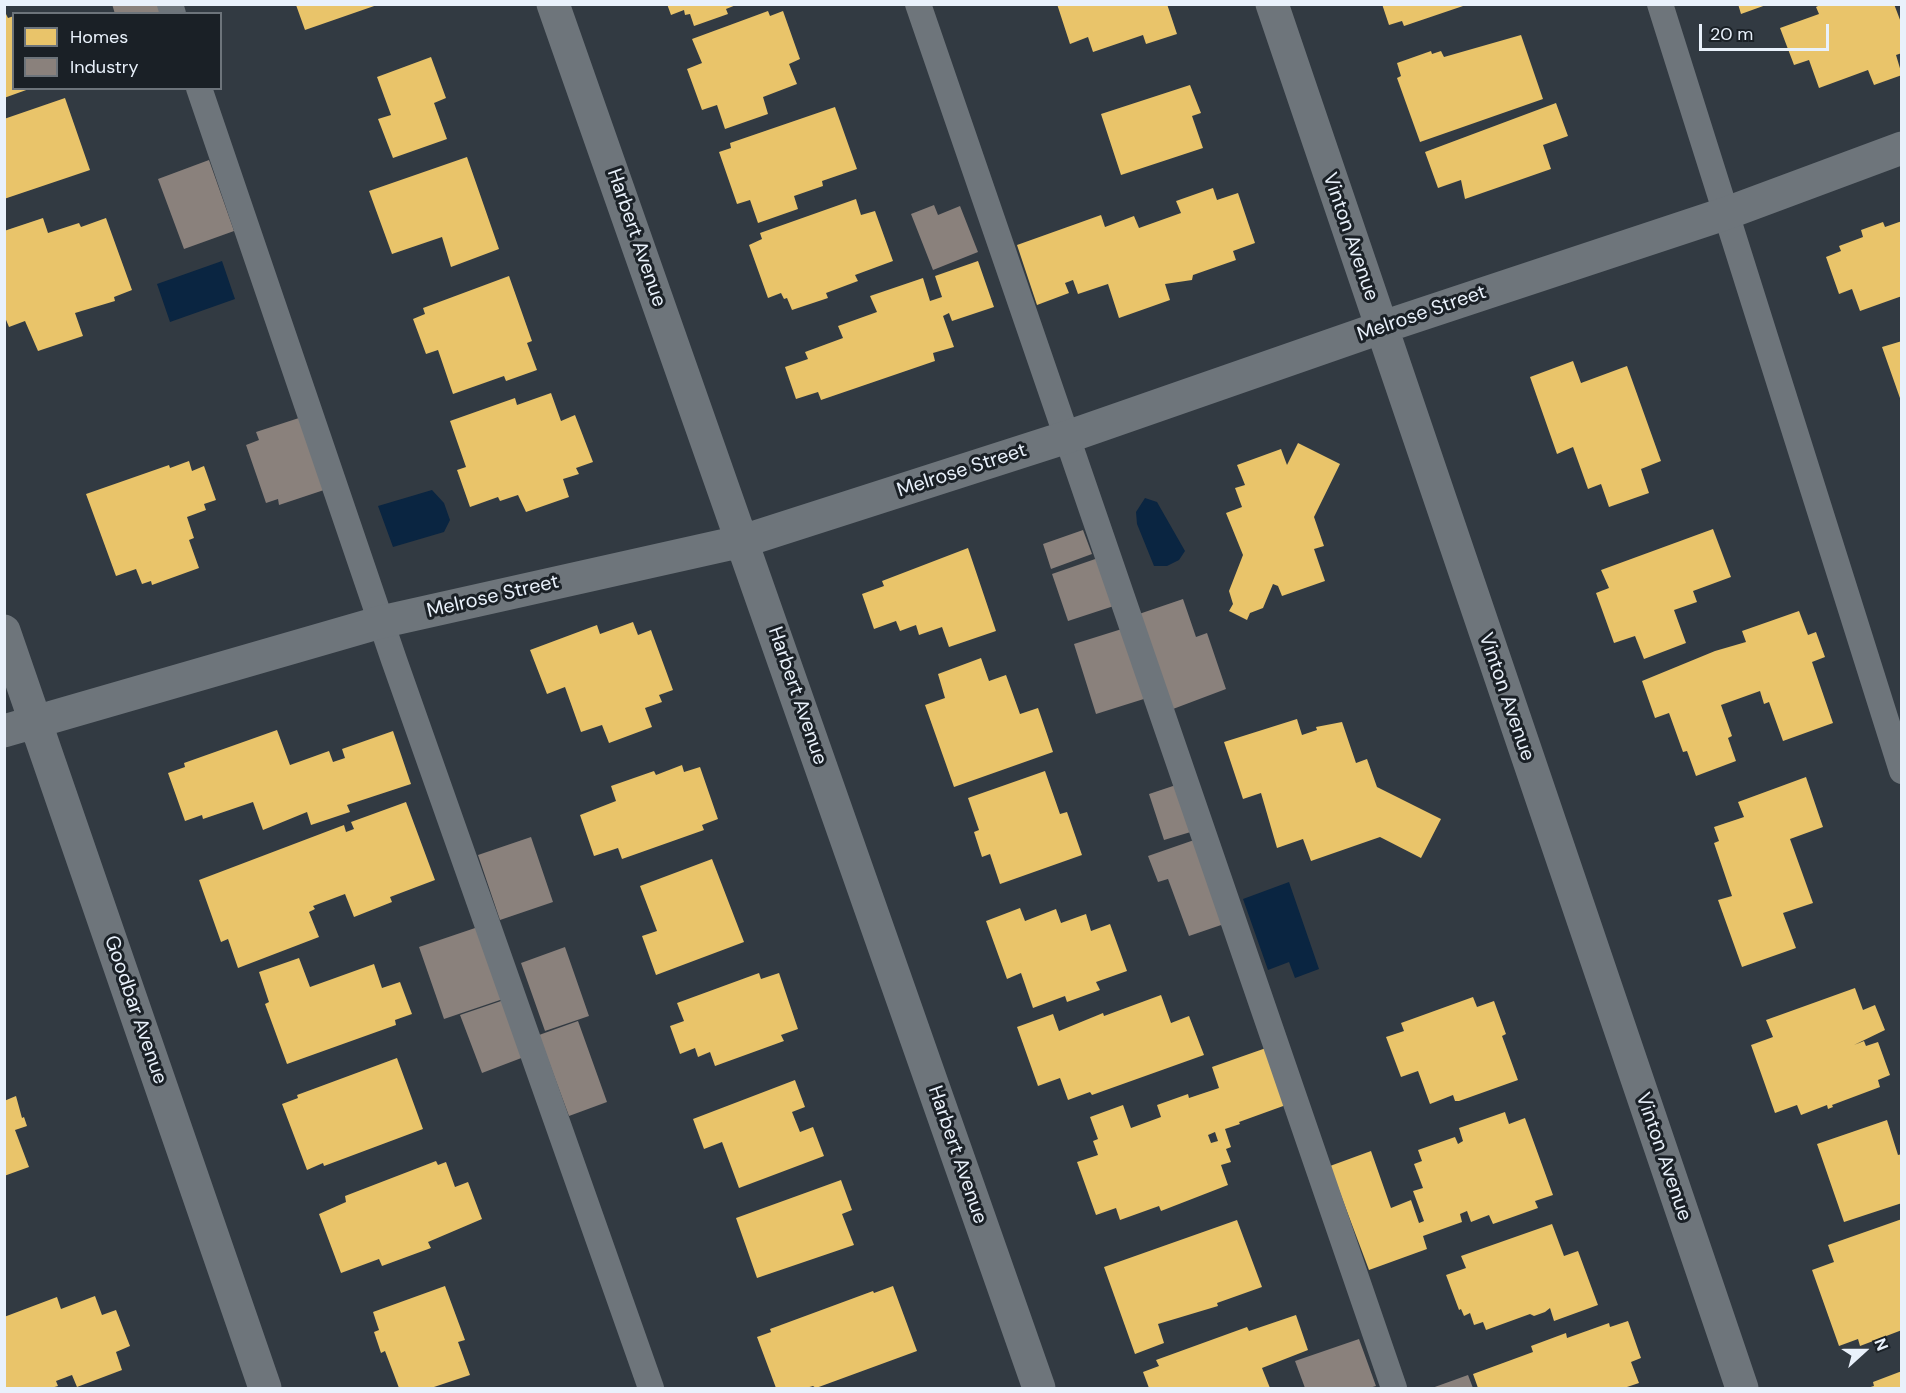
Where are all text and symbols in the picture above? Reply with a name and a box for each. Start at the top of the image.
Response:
legend [12,12,222,90]
scale bar [1702,12,1832,50]
text: 20 m [1710,22,1753,46]
text: Homes [70,25,128,49]
text: Industry [70,55,139,79]
street label: Harbert Avenue [601,166,671,310]
street label: Vinton Avenue [1317,170,1383,304]
street label: Melrose Street [1354,281,1490,347]
street label: Melrose Street [894,439,1030,503]
street label: Melrose Street [425,570,561,624]
street label: Harbert Avenue [762,624,832,768]
street label: Vinton Avenue [1473,630,1539,764]
street label: Goodbar Avenue [98,933,172,1087]
street label: Harbert Avenue [922,1083,992,1227]
street label: Vinton Avenue [1630,1090,1696,1224]
north arrow [1834,1321,1894,1381]
text: N [1869,1335,1893,1354]

